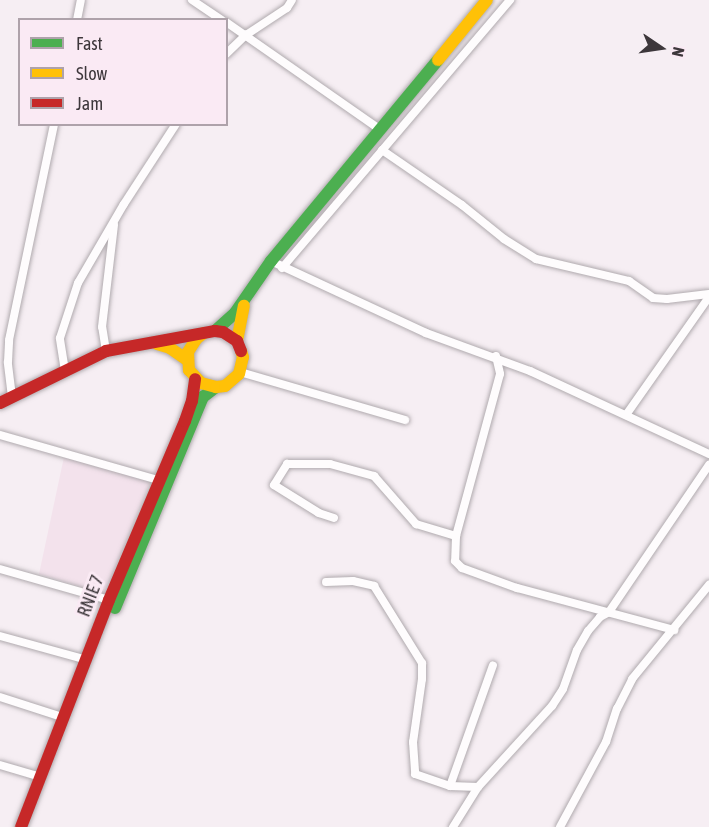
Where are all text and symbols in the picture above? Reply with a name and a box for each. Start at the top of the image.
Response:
legend [18,18,228,126]
north arrow [631,18,691,78]
text: Fast [76,33,103,54]
text: N [669,45,688,59]
text: Slow [76,63,107,84]
text: Jam [76,93,103,114]
street label: RNIE 7 [73,572,109,620]

